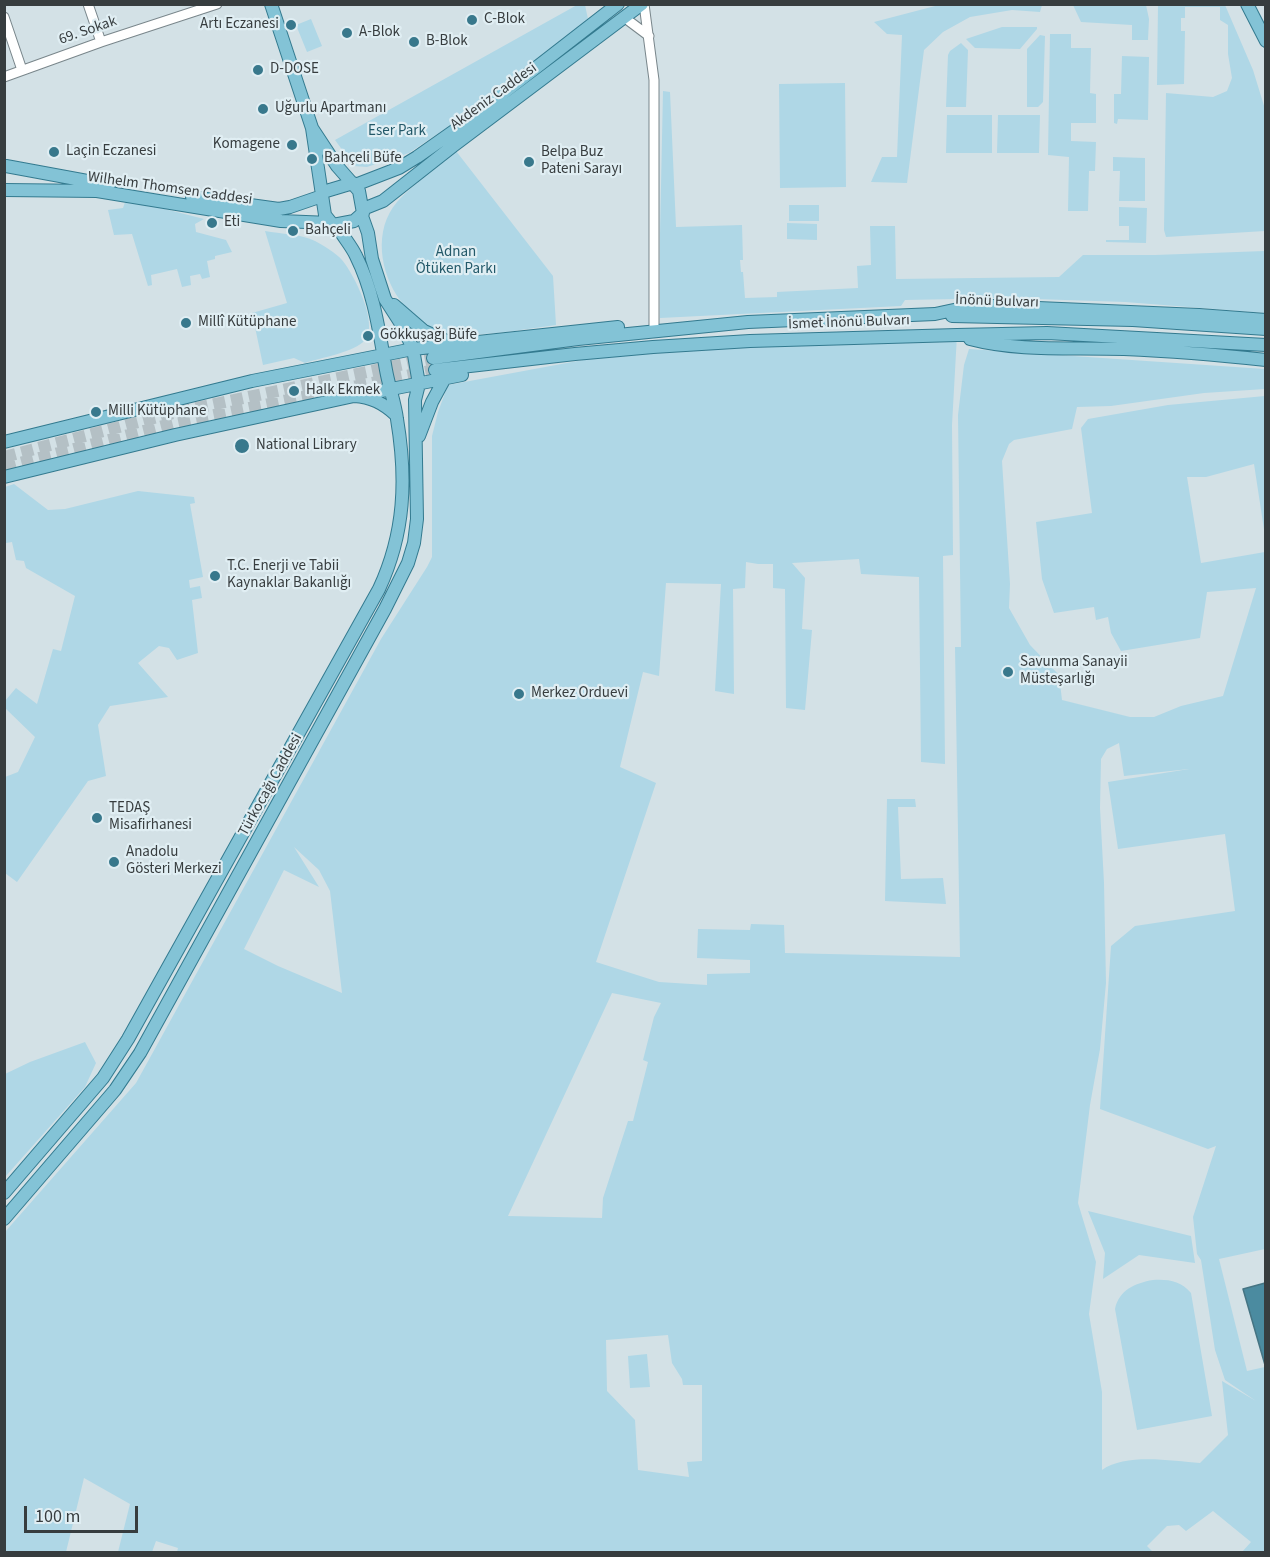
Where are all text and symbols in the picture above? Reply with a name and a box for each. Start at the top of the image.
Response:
place label: C-Blok [484,11,525,29]
street label: 69. Sokak [57,13,119,49]
marker: C-Blok [465,13,479,27]
place label: Artı Eczanesi [200,16,279,34]
marker: Artı Eczanesi [284,18,298,32]
place label: A-Blok [359,24,400,42]
marker: A-Blok [340,26,354,40]
place label: B-Blok [426,33,468,51]
marker: B-Blok [407,35,421,49]
street label: Akdeniz Caddesi [447,60,541,134]
place label: D-DOSE [270,61,319,79]
marker: D-DOSE [251,63,265,77]
place label: Uğurlu Apartmanı [275,100,386,118]
marker: Uğurlu Apartmanı [256,102,270,116]
park label: Eser Park [368,123,426,141]
place label: Komagene [213,136,280,154]
marker: Komagene [285,138,299,152]
place label: Laçin Eczanesi [66,143,156,161]
place label: Belpa Buz Pateni Sarayı [541,144,622,179]
marker: Laçin Eczanesi [47,145,61,159]
place label: Bahçeli Büfe [324,150,402,168]
marker: Bahçeli Büfe [305,152,319,166]
marker: Belpa Buz Pateni Sarayı [522,155,536,169]
street label: Wilhelm Thomsen Caddesi [87,169,253,209]
place label: Eti [224,214,240,232]
marker: Eti [205,216,219,230]
place label: Bahçeli [305,222,351,240]
marker: Bahçeli [286,224,300,238]
park label: Adnan Ötüken Parkı [416,244,496,279]
street label: İnönü Bulvarı [955,292,1039,312]
street label: İsmet İnönü Bulvarı [788,312,910,334]
place label: Millî Kütüphane [198,314,296,332]
marker: Millî Kütüphane [179,316,193,330]
place label: Gökkuşağı Büfe [380,327,477,345]
marker: Gökkuşağı Büfe [361,329,375,343]
place label: Halk Ekmek [306,382,380,400]
marker: Halk Ekmek [287,384,301,398]
place label: Milli Kütüphane [108,403,206,421]
marker: Milli Kütüphane [89,405,103,419]
marker: National Library [233,437,251,455]
place label: National Library [256,437,357,455]
place label: T.C. Enerji ve Tabii Kaynaklar Bakanlığı [227,558,351,593]
marker: T.C. Enerji ve Tabii Kaynaklar Bakanlığı [208,569,222,583]
place label: Savunma Sanayii Müsteşarlığı [1020,654,1128,689]
marker: Savunma Sanayii Müsteşarlığı [1001,665,1015,679]
place label: Merkez Orduevi [531,685,628,703]
marker: Merkez Orduevi [512,687,526,701]
street label: Türkocağı Caddesi [235,730,307,840]
place label: TEDAŞ Misafirhanesi [109,800,192,835]
marker: TEDAŞ Misafirhanesi [90,811,104,825]
place label: Anadolu Gösteri Merkezi [126,844,222,879]
marker: Anadolu Gösteri Merkezi [107,855,121,869]
scale bar [27,1494,141,1532]
text: 100 m [35,1504,80,1529]

